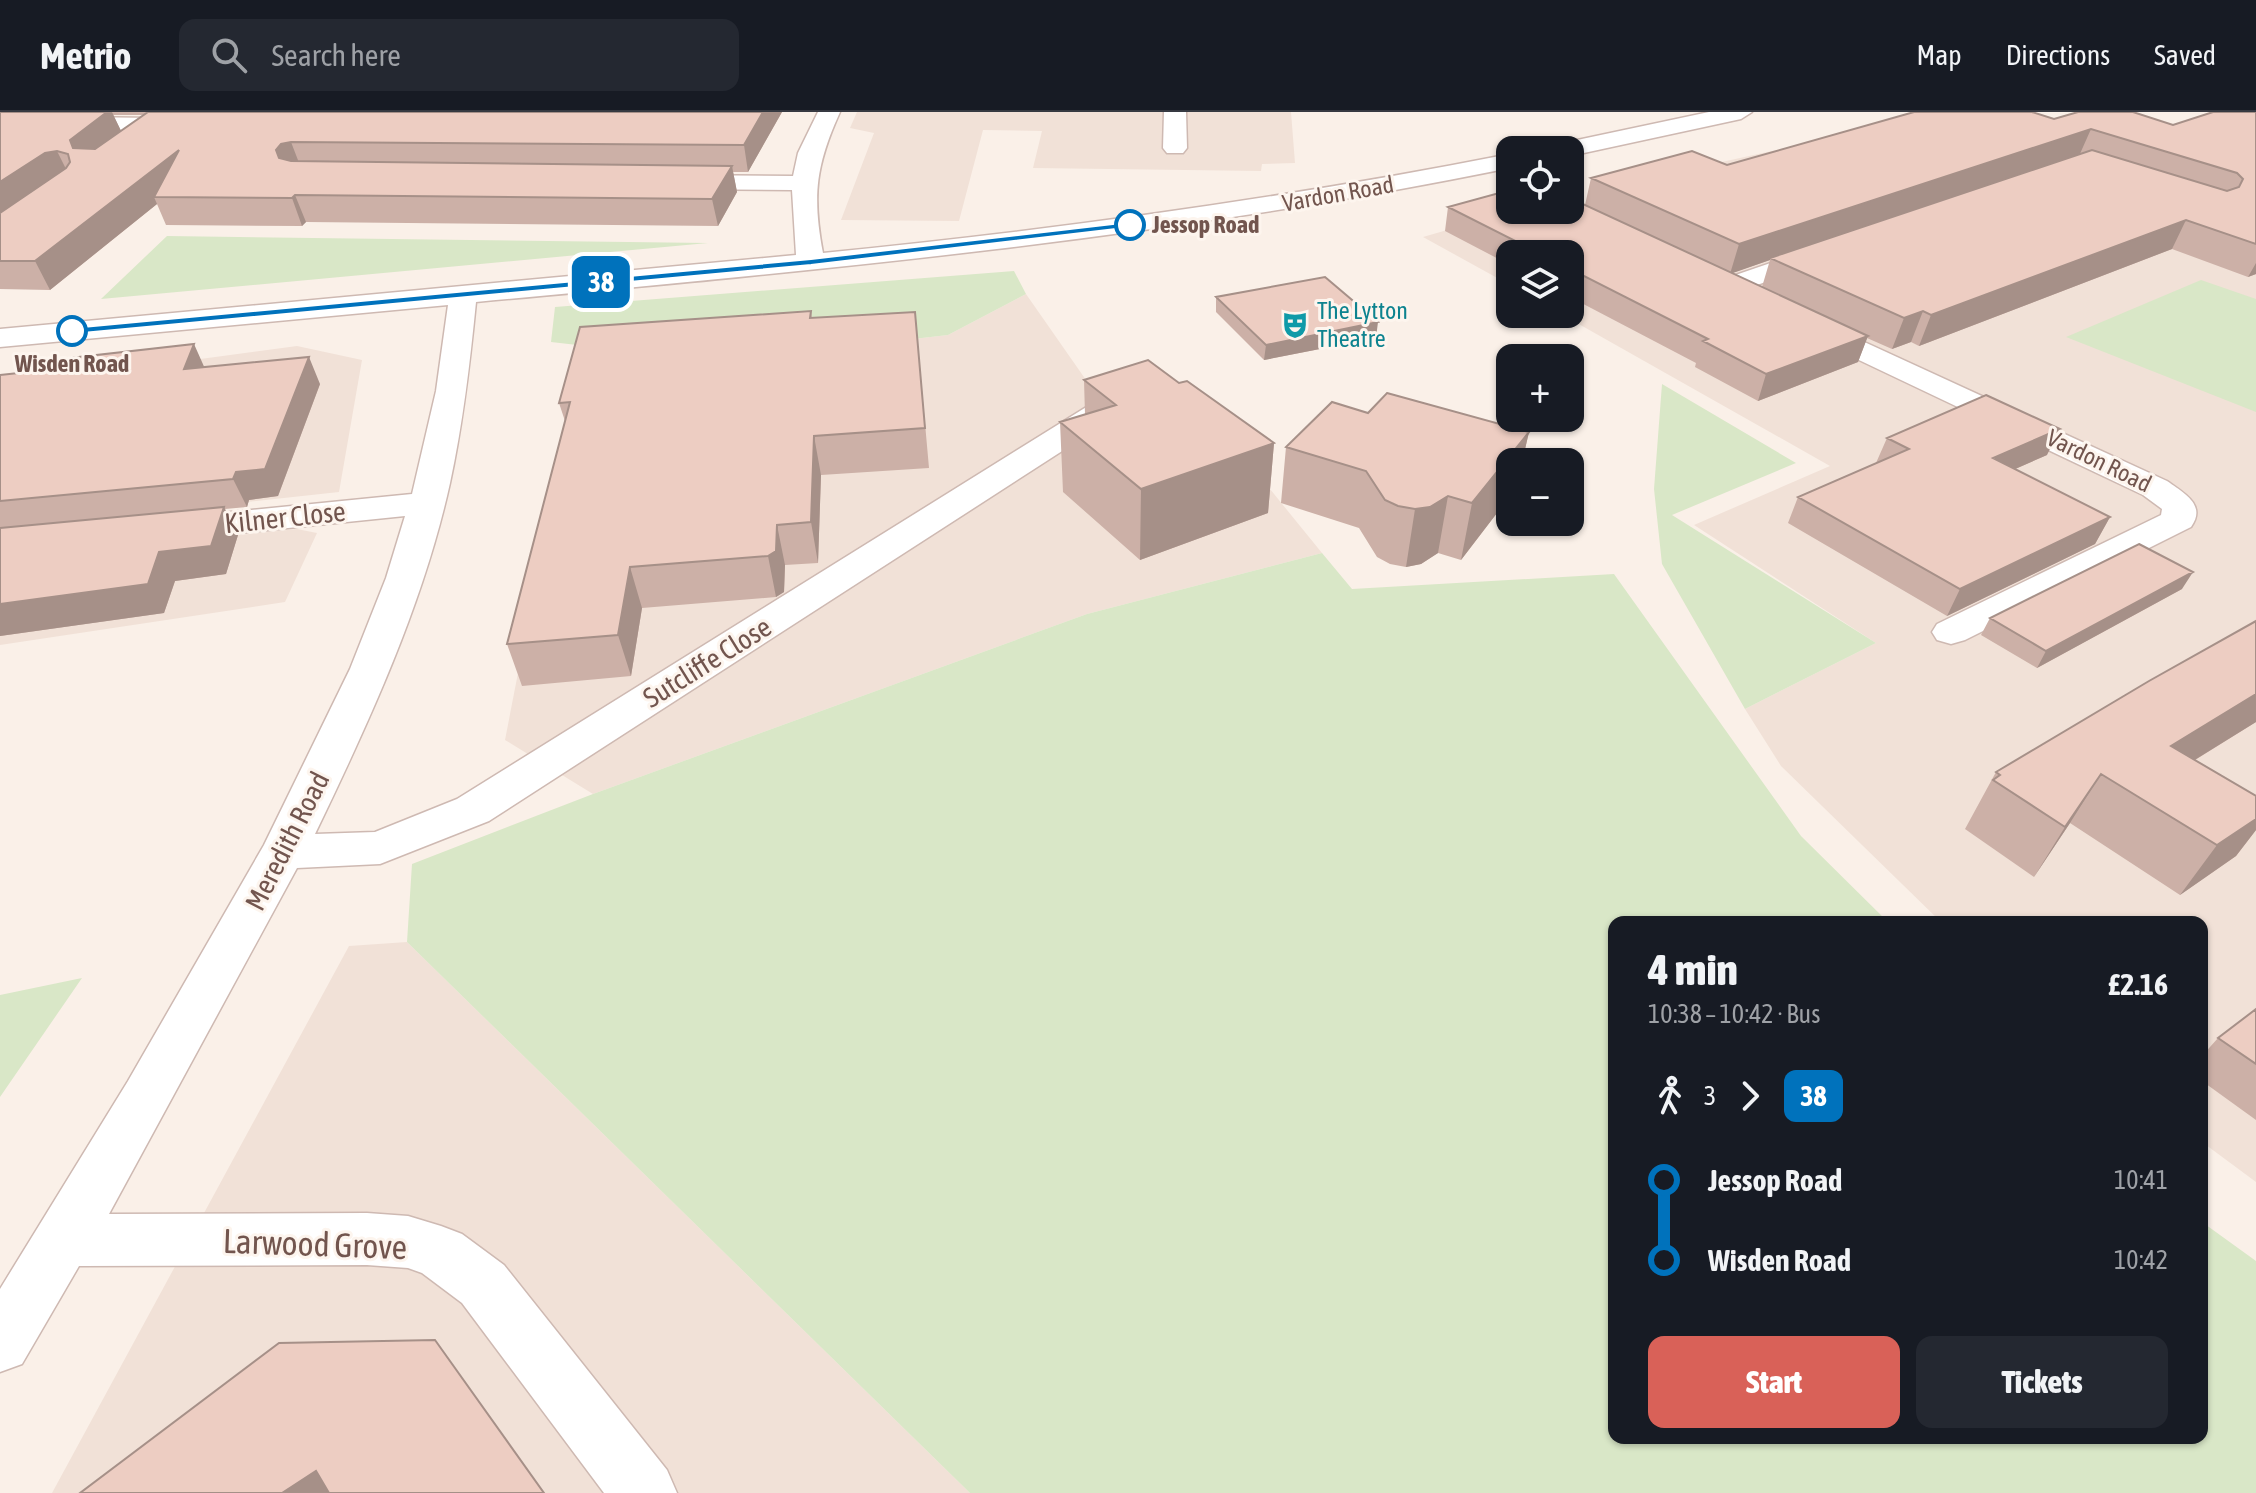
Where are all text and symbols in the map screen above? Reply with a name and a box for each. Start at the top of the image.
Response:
search box [179,19,739,91]
icon: search [207,33,251,77]
text: Metrio [40,34,131,77]
text: Search here [271,38,401,72]
text: Map [1917,39,1962,71]
text: Directions [2006,39,2110,71]
text: Saved [2154,39,2216,71]
map controls [1496,136,1584,536]
button: locate [1496,136,1584,224]
street label: Vardon Road [1280,170,1396,217]
marker: Jessop Road [1115,210,1145,240]
place label: Jessop Road [1151,211,1259,238]
button: layers [1496,240,1584,328]
line badge: 38 [565,256,637,308]
text: 38 [588,266,614,298]
place label: The Lytton Theatre [1317,297,1408,352]
theatre icon: The Lytton Theatre [1280,310,1310,340]
marker: Wisden Road [57,316,87,346]
button: + [1496,344,1584,432]
place label: Wisden Road [14,350,129,377]
street label: Vardon Road [2043,424,2156,497]
button: − [1496,448,1584,536]
street label: Kilner Close [223,495,347,539]
street label: Sutcliffe Close [637,610,777,714]
street label: Meredith Road [238,766,336,916]
text: 4 min [1648,944,1738,994]
text: £2.16 [2108,967,2168,1001]
text: 10:38 – 10:42 · Bus [1648,999,1820,1029]
icon: walk [1648,1074,1692,1118]
icon: forward [1728,1074,1772,1118]
text: 38 [1800,1080,1827,1112]
text: 3 [1704,1081,1716,1111]
text: Jessop Road [1708,1163,1842,1197]
text: 10:41 [2114,1165,2168,1195]
street label: Larwood Grove [222,1221,408,1266]
text: Wisden Road [1708,1243,1851,1277]
text: 10:42 [2114,1245,2168,1275]
button: Start [1648,1336,1900,1428]
button: Tickets [1916,1336,2168,1428]

